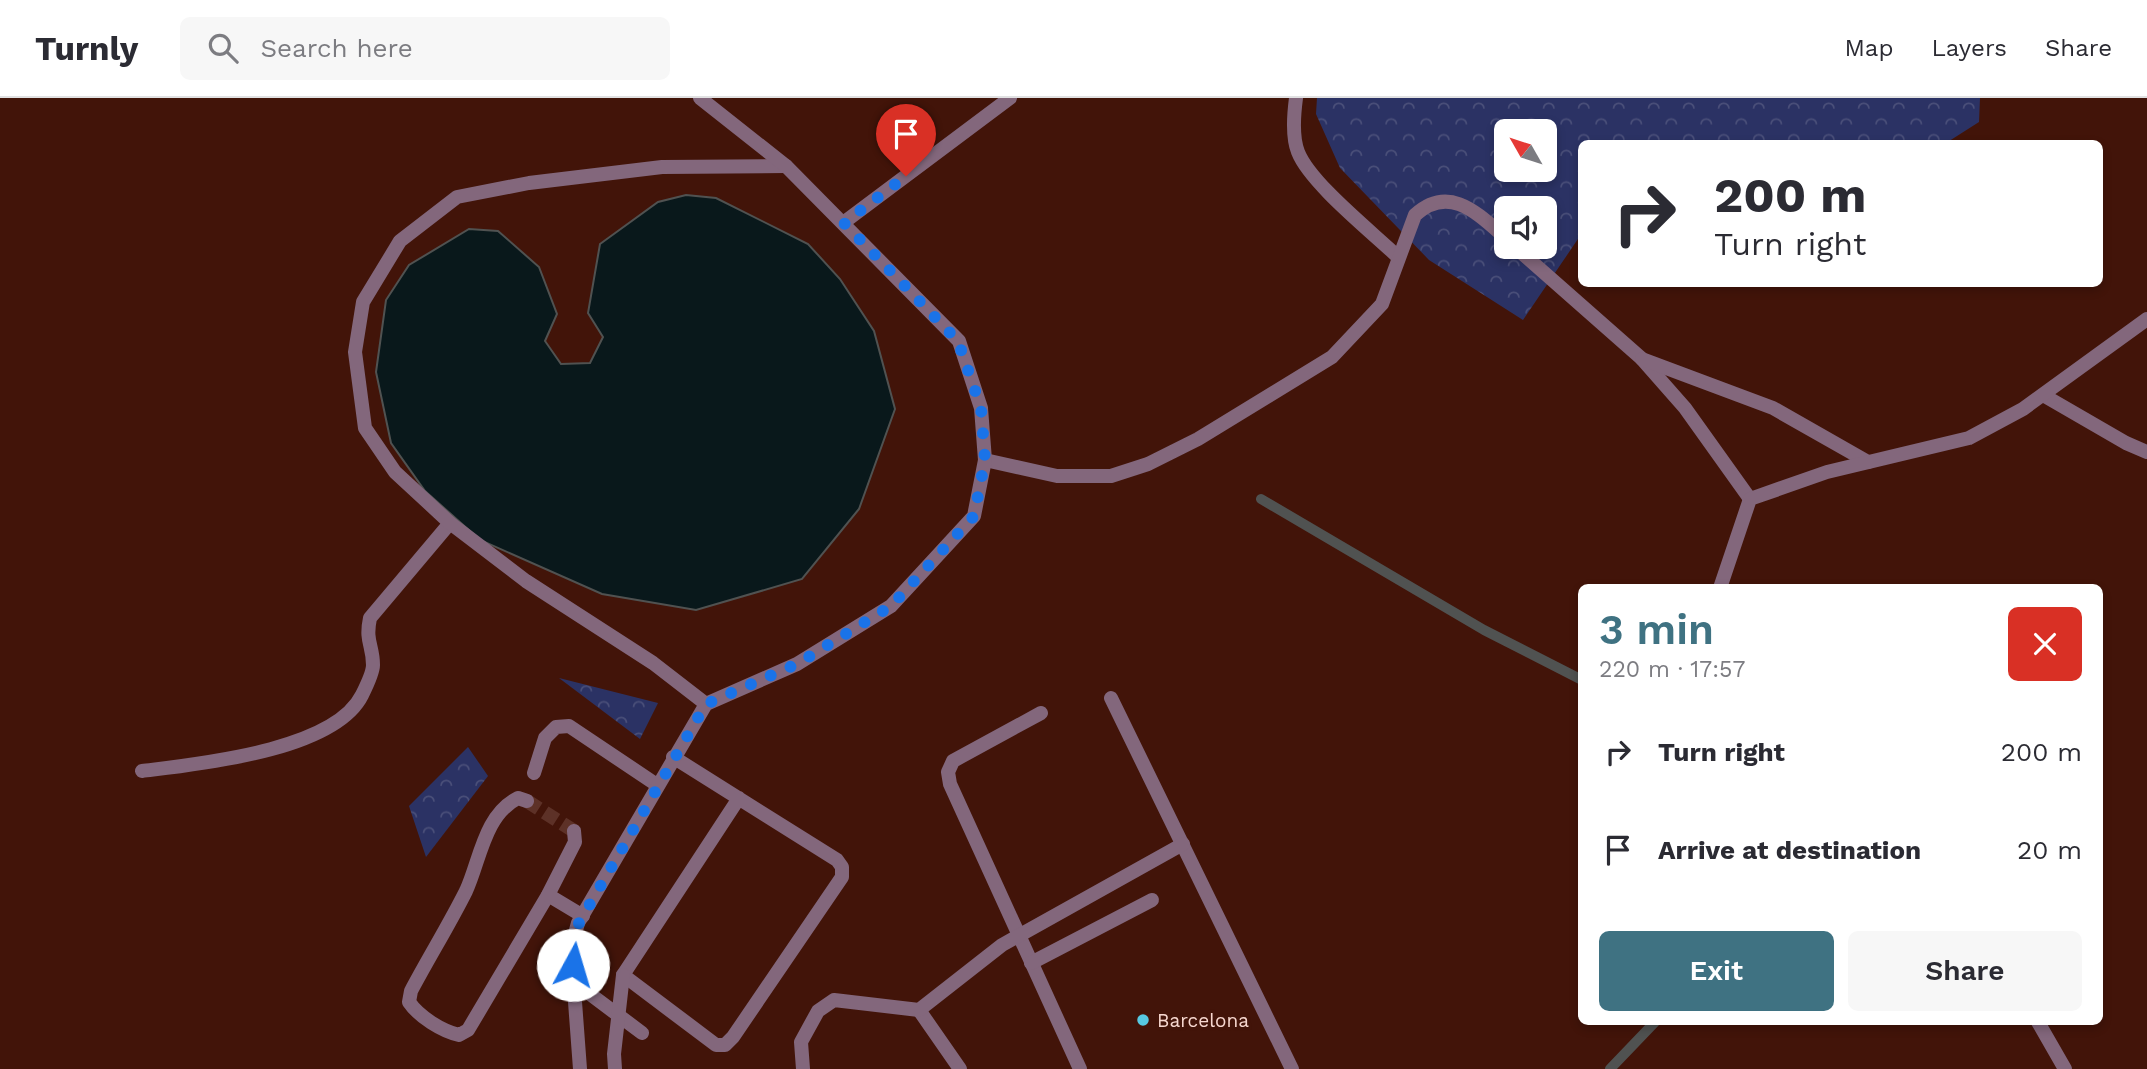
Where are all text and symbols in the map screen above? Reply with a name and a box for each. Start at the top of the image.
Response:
search box [180,17,670,80]
text: Turnly [35,29,138,68]
icon: search [204,29,242,67]
text: Search here [260,33,413,63]
text: Map [1845,34,1893,62]
text: Layers [1931,34,2007,62]
text: Share [2045,34,2112,62]
pin [876,104,936,176]
icon: arrive [887,115,925,153]
north arrow [1494,119,1558,182]
map controls [1494,119,1557,259]
text: 200 m [1714,166,1866,224]
icon: right [1599,168,1690,259]
button: sound [1494,196,1557,259]
text: Turn right [1714,225,1866,263]
text: 3 min [1599,605,1714,654]
button: close [2008,607,2082,681]
text: 220 m · 17:57 [1599,656,1745,683]
icon: right [1599,733,1637,771]
text: Turn right [1658,737,1785,767]
text: 200 m [2001,737,2082,767]
icon: arrive [1599,831,1637,869]
text: Arrive at destination [1658,835,1921,865]
text: 20 m [2017,835,2082,865]
position arrow [536,928,610,1002]
button: Exit [1599,931,1834,1011]
button: Share [1848,931,2082,1011]
place label: Barcelona [1157,1009,1249,1032]
marker: Barcelona [1135,1012,1151,1028]

